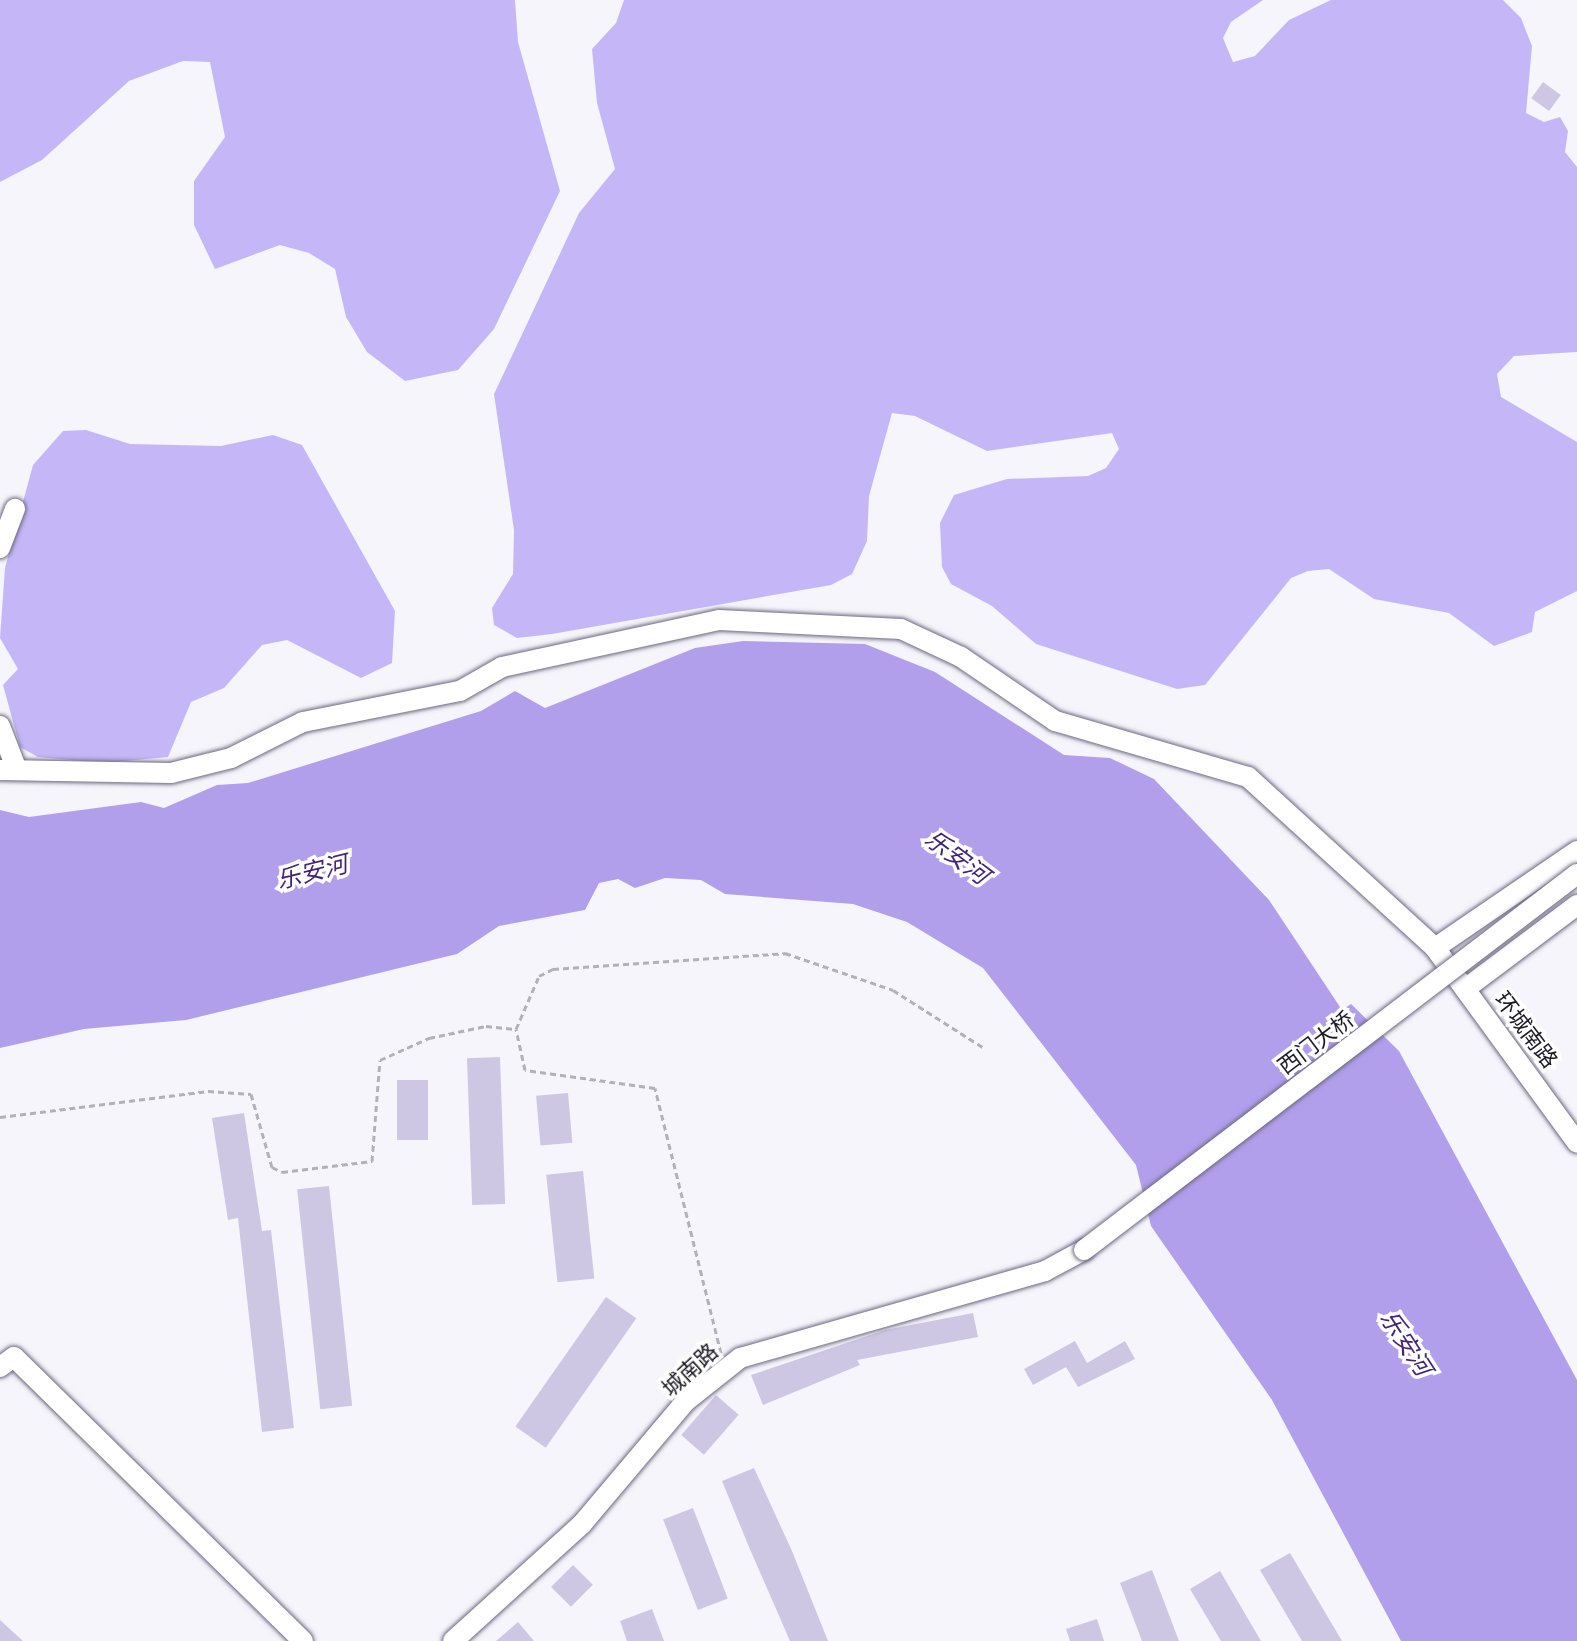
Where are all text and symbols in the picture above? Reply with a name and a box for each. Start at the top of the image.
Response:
water label: 乐安河 [920,824,994,890]
water label: 乐安河 [274,849,350,895]
street label: 环城南路 [1489,987,1563,1073]
street label: 西门大桥 [1273,1006,1359,1080]
water label: 乐安河 [1374,1305,1438,1381]
street label: 城南路 [657,1338,723,1402]

